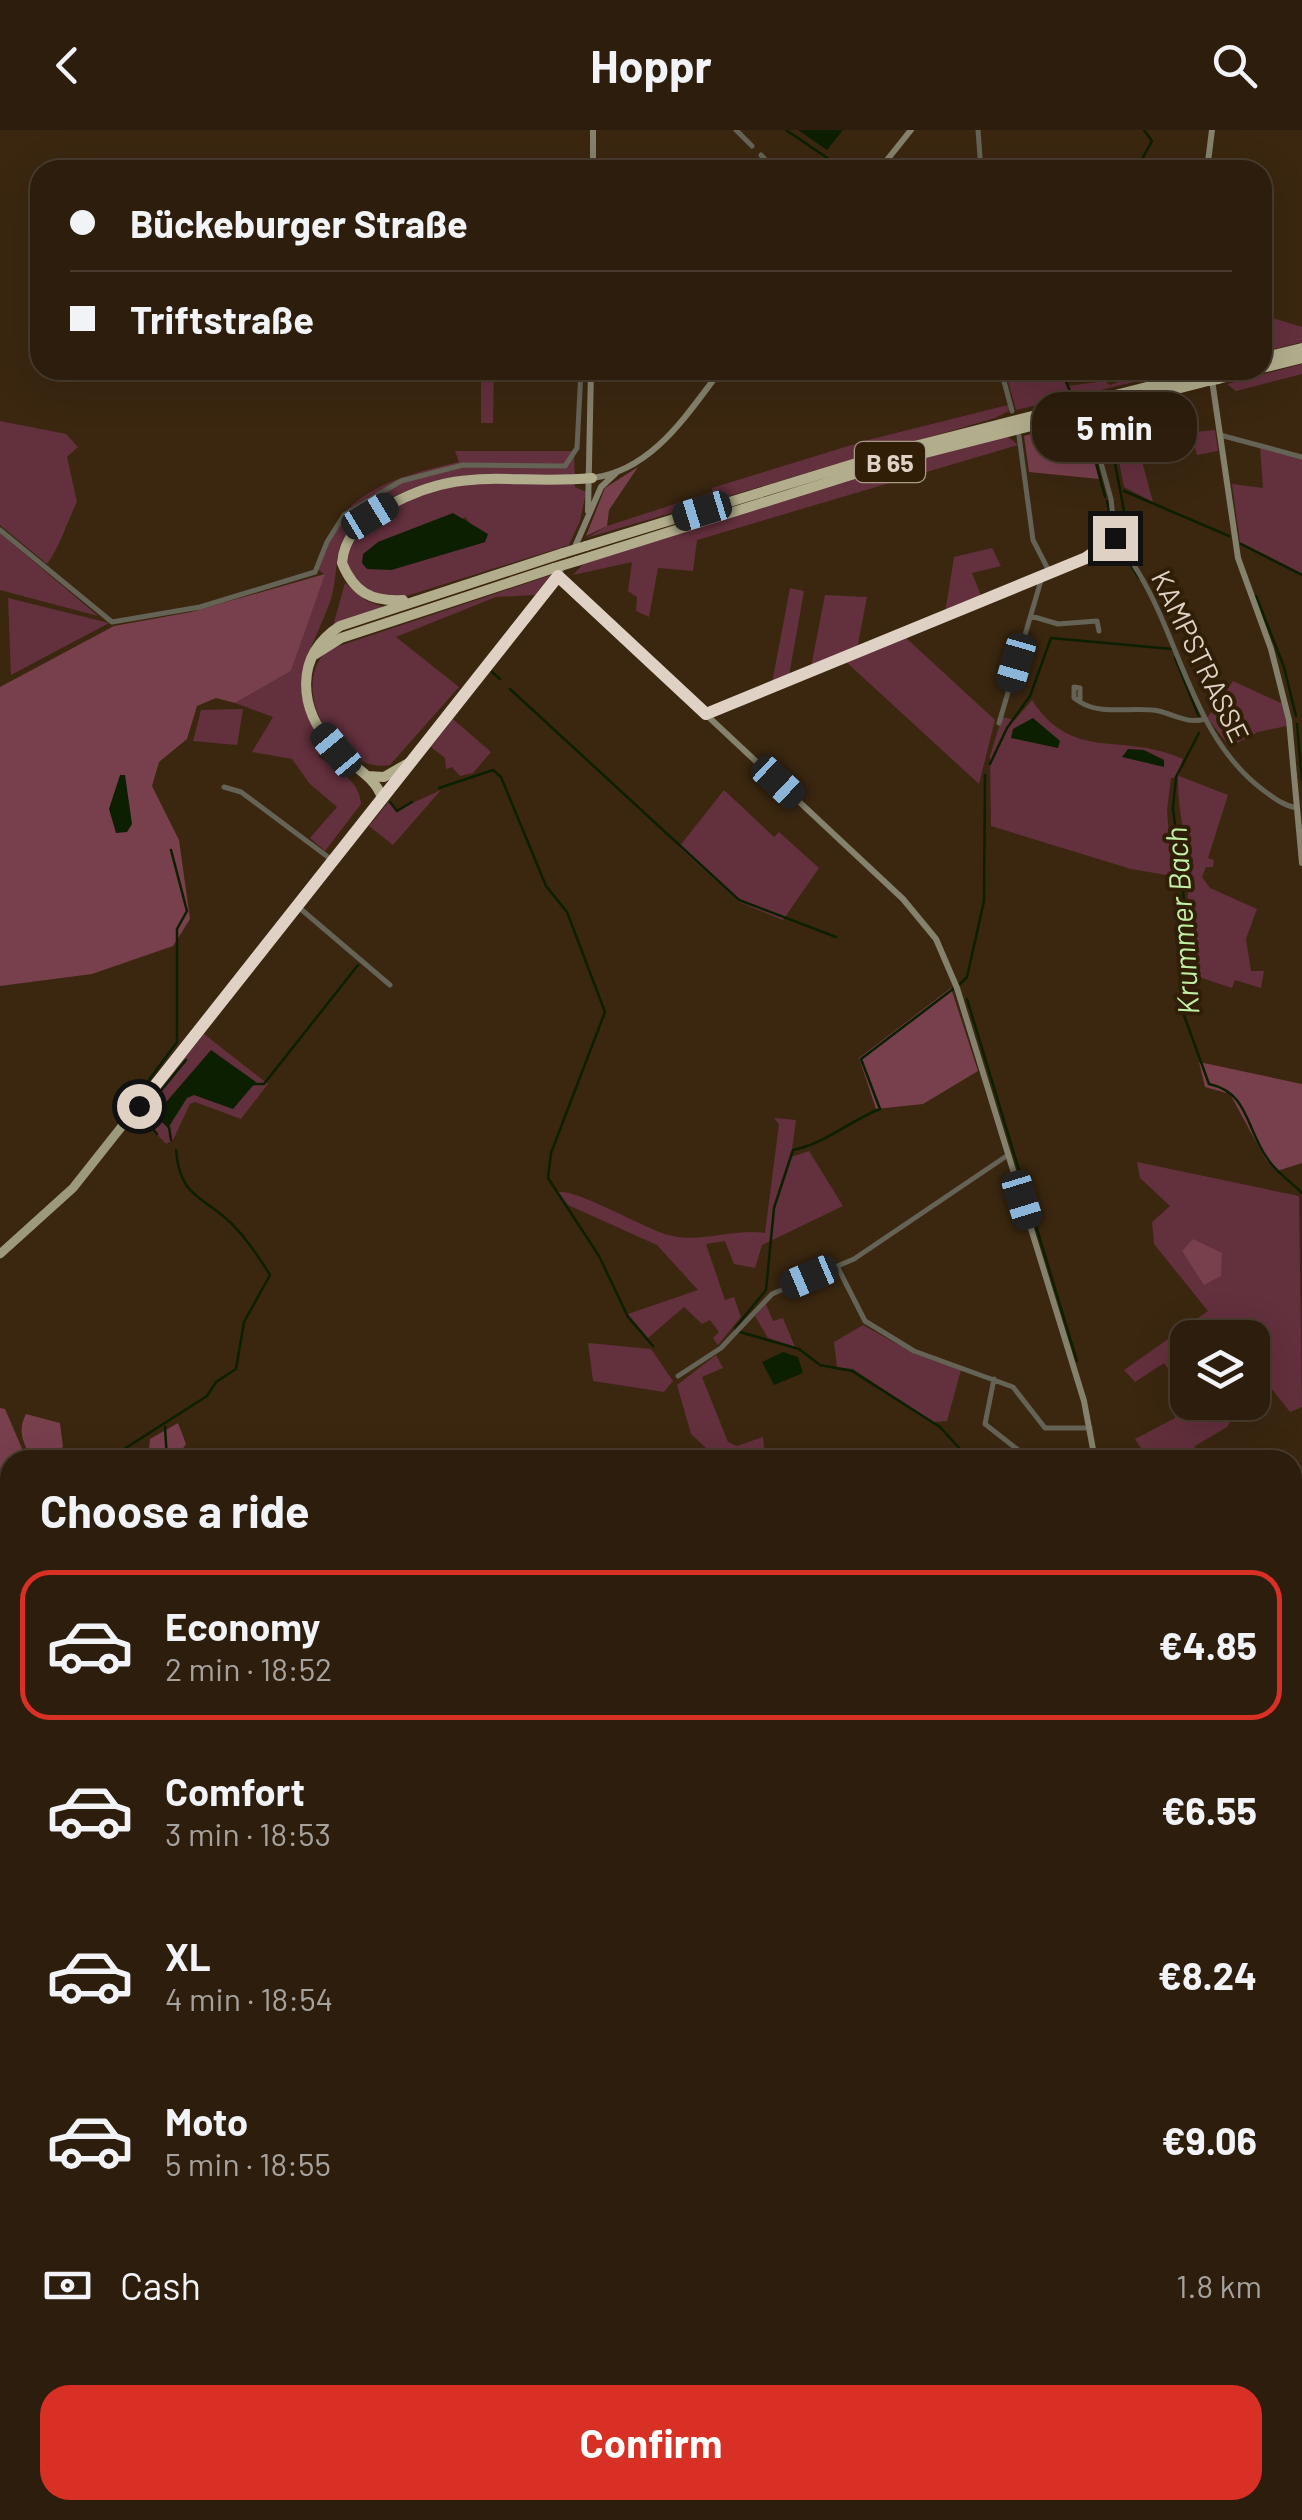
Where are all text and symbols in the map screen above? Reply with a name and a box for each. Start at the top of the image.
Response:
icon: back [40,38,95,93]
text: Hoppr [590,38,712,92]
icon: search [1207,38,1262,93]
text: Bückeburger Straße [130,200,468,246]
text: Triftstraße [130,296,314,342]
callout: 5 min [1032,393,1198,463]
text: 5 min [1076,408,1153,446]
road number: B 65 [855,442,925,482]
car [337,488,403,544]
car [669,488,735,534]
route end [1093,516,1138,561]
street label: KAMPSTRASSE [1145,565,1257,747]
car [993,630,1039,696]
car [305,717,367,783]
car [746,751,810,813]
water label: Krummer Bach [1156,826,1206,1016]
route start [117,1084,162,1129]
car [999,1167,1045,1233]
car [776,1251,842,1303]
map controls [1170,1320,1270,1420]
button: layers [1170,1320,1270,1420]
text: Choose a ride [40,1483,310,1537]
icon: car [45,1600,135,1690]
text: Economy [165,1603,320,1649]
text: €4.85 [1159,1622,1257,1668]
text: 2 min · 18:52 [165,1649,332,1687]
icon: car [45,1765,135,1855]
text: Comfort [165,1768,305,1814]
text: €6.55 [1161,1787,1257,1833]
text: 3 min · 18:53 [165,1814,331,1852]
icon: car [45,1930,135,2020]
text: XL [165,1933,211,1979]
text: €8.24 [1158,1952,1257,1998]
text: 4 min · 18:54 [165,1979,333,2017]
icon: car [45,2095,135,2185]
text: Moto [165,2098,248,2144]
text: €9.06 [1161,2117,1257,2163]
text: 5 min · 18:55 [165,2144,331,2182]
icon: cash [40,2258,95,2313]
text: Cash [120,2262,201,2308]
text: 1.8 km [1176,2266,1262,2304]
button: Confirm [40,2385,1262,2500]

